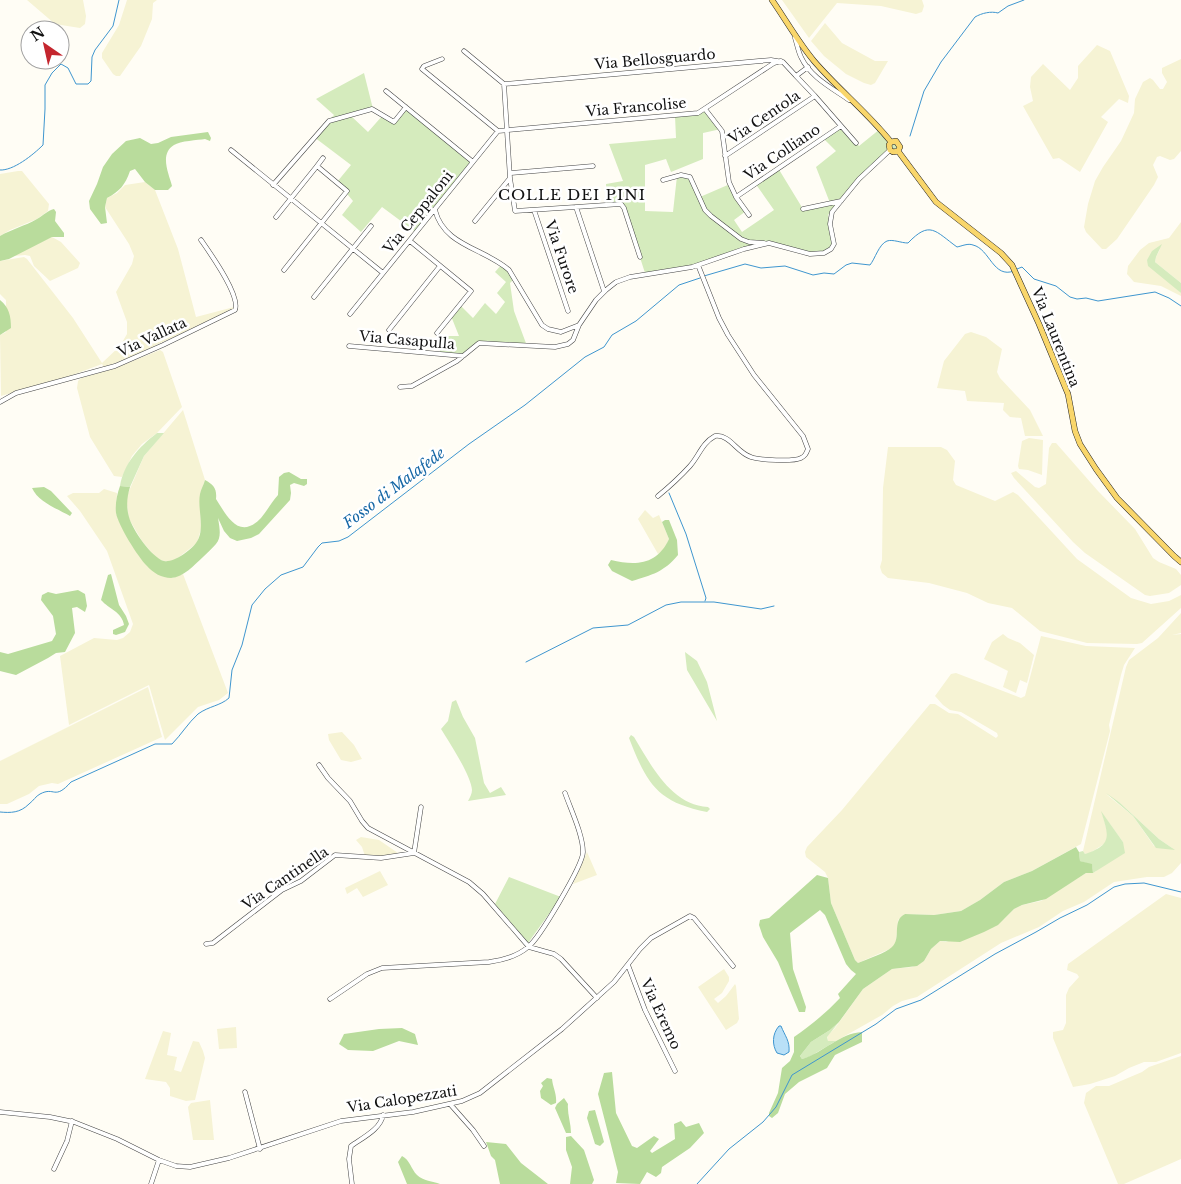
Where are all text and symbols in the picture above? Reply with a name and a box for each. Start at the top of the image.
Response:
north arrow [20,20,70,70]
text: N [27,23,48,45]
street label: Via Bellosguardo [593,45,716,73]
street label: Via Centola [724,86,804,148]
street label: Via Francolise [584,94,687,120]
street label: Via Colliano [740,120,824,185]
street label: Via Ceppaloni [378,167,457,258]
district label: COLLE DEI PINI [498,185,646,204]
street label: Via Furore [541,217,583,296]
street label: Via Laurentina [1027,283,1084,390]
street label: Via Vallata [114,313,190,361]
street label: Via Casapulla [357,327,456,353]
water label: Fosso di Malafede [338,443,449,533]
street label: Via Cantinella [237,842,332,914]
street label: Via Eremo [636,975,685,1052]
street label: Via Calopezzati [345,1081,458,1117]

